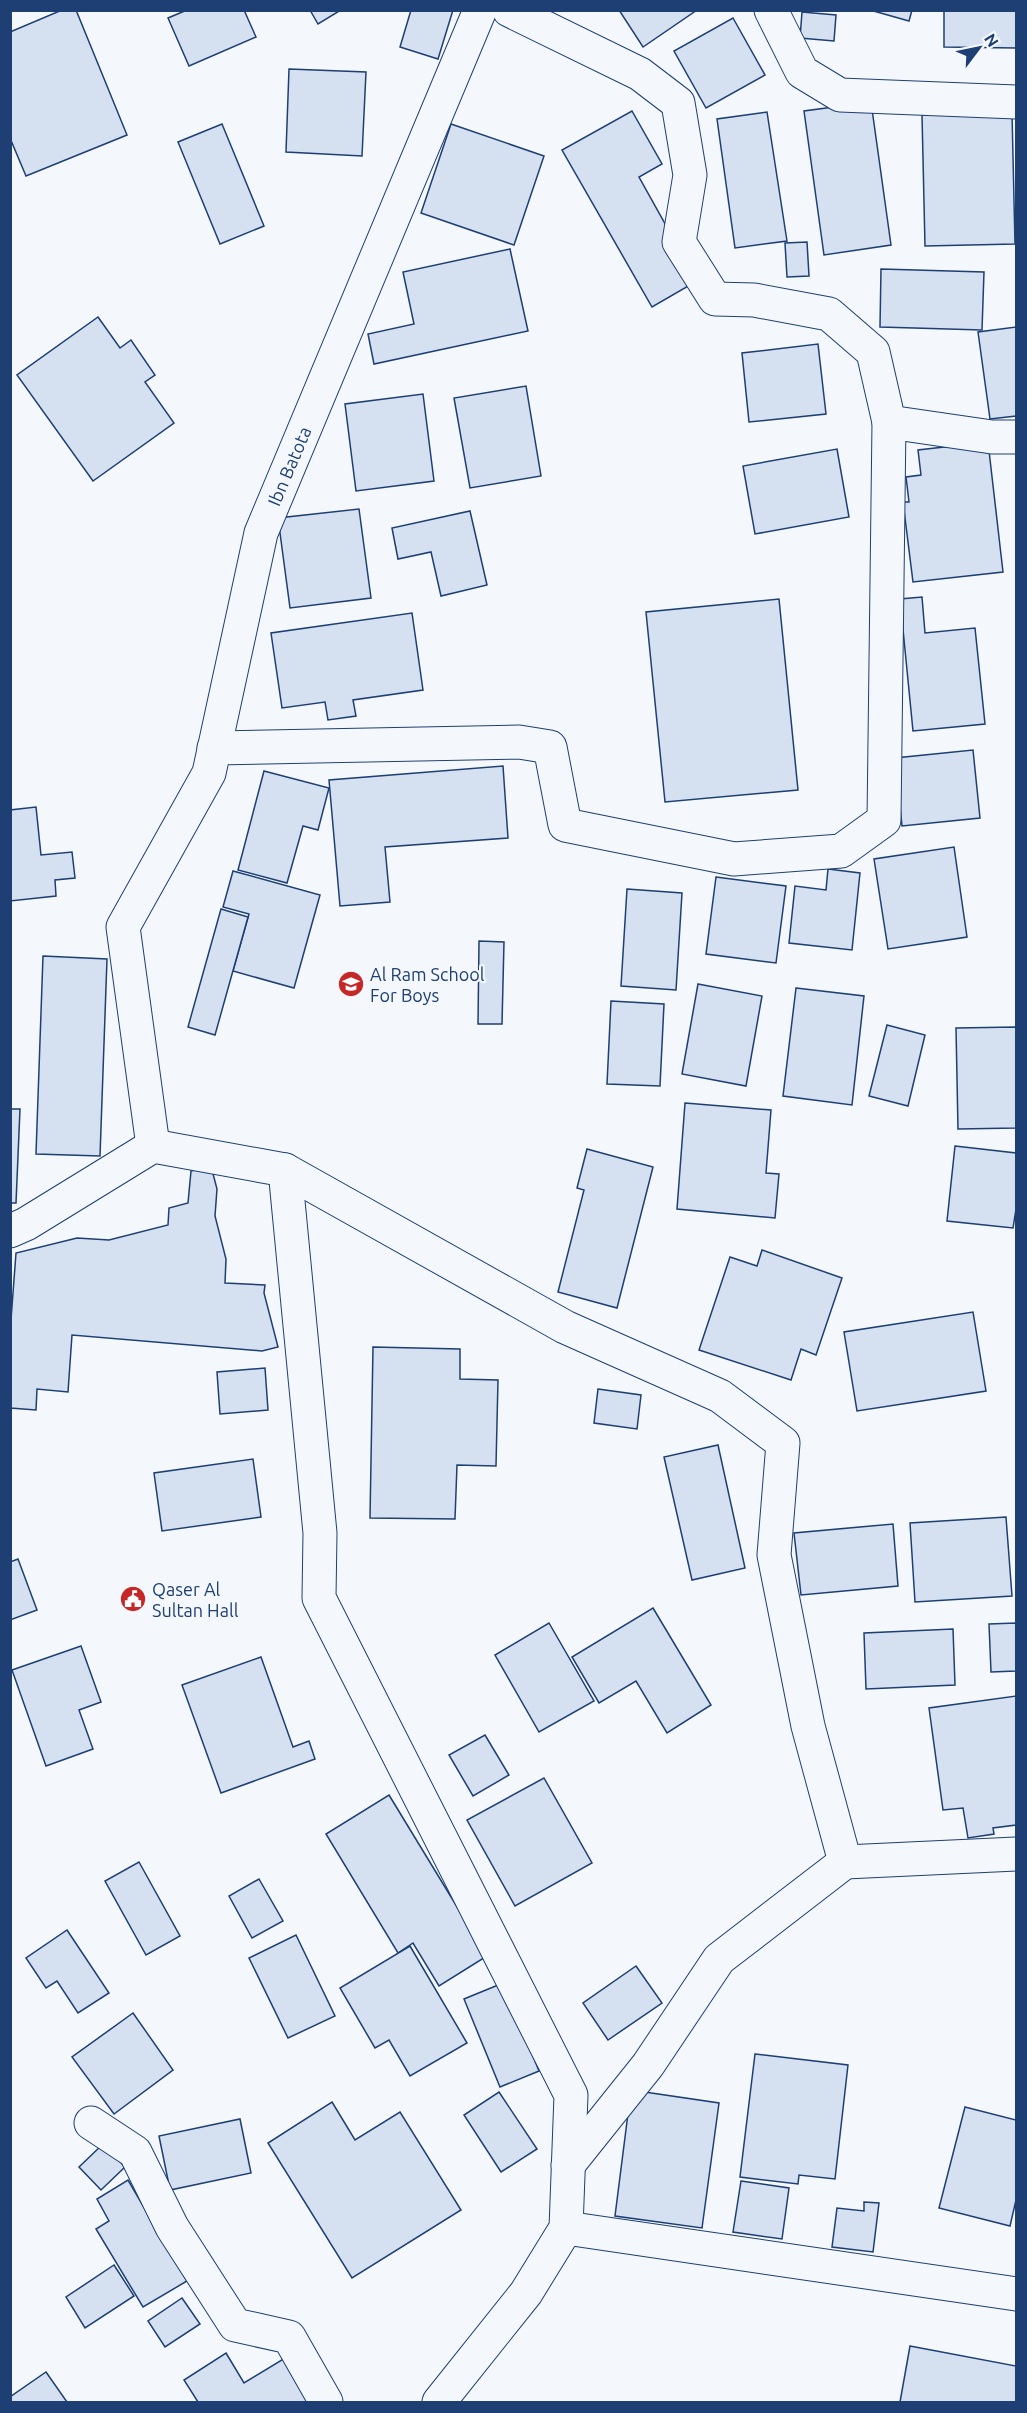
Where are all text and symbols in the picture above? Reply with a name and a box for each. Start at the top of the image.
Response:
north arrow [949,18,1009,78]
text: N [981,30,1003,50]
street label: Ibn Batota [263,423,315,509]
place label: Al Ram School For Boys [370,964,485,1005]
school or university icon: Al Ram School For Boys [336,969,366,999]
place label: Qaser Al Sultan Hall [152,1579,239,1620]
public building icon: Qaser Al Sultan Hall [118,1584,148,1614]

